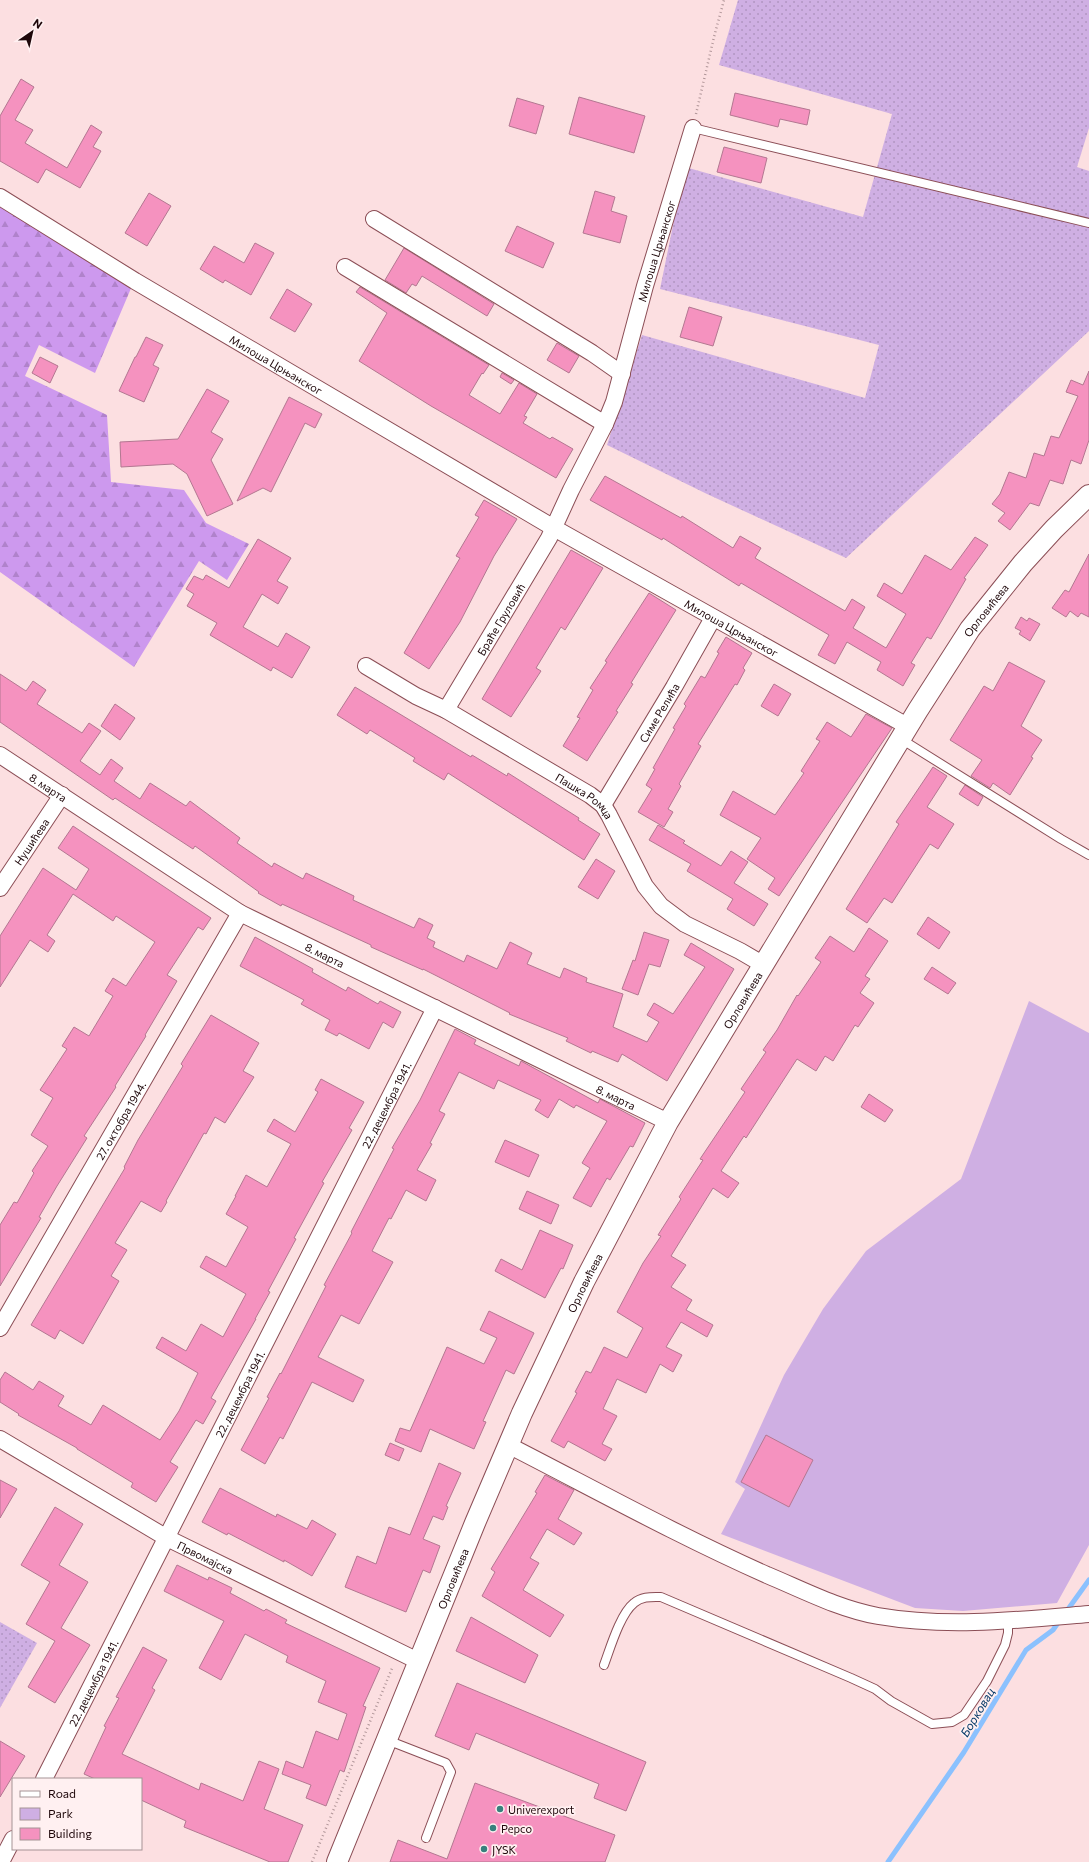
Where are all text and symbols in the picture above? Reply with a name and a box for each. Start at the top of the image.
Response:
north arrow [12,12,52,52]
text: N [31,16,45,31]
street label: Милоша Црњанског [635,199,677,303]
street label: Милоша Црњанског [228,332,325,397]
street label: Браће Груловић [474,581,527,657]
street label: Орловићева [960,581,1011,639]
street label: Милоша Црњанског [683,596,781,659]
street label: Симе Релића [636,681,681,744]
street label: 8. марта [27,770,70,804]
street label: Пашка Ромца [553,770,616,821]
street label: Нушићева [11,816,51,867]
street label: 8. марта [303,939,347,970]
street label: Орловићева [720,969,764,1031]
street label: 22. децембра 1941. [359,1059,413,1150]
street label: 27. октобра 1944. [92,1079,148,1162]
street label: 8. марта [594,1082,638,1112]
street label: Орловићева [564,1251,604,1314]
street label: 22. децембра 1941. [212,1348,267,1439]
street label: Првомајска [175,1538,236,1576]
street label: Орловићева [434,1546,470,1611]
street label: 22. децембра 1941. [66,1637,120,1728]
water label: Борковац [957,1685,997,1739]
legend [12,1778,142,1850]
text: Road [48,1786,76,1800]
place label: Univerexport [508,1803,575,1816]
marker: Univerexport [495,1804,505,1814]
text: Park [48,1806,74,1820]
place label: Pepco [501,1822,532,1835]
marker: Pepco [488,1823,498,1833]
text: Building [48,1826,92,1840]
place label: JYSK [492,1843,517,1857]
marker: JYSK [479,1844,489,1854]

